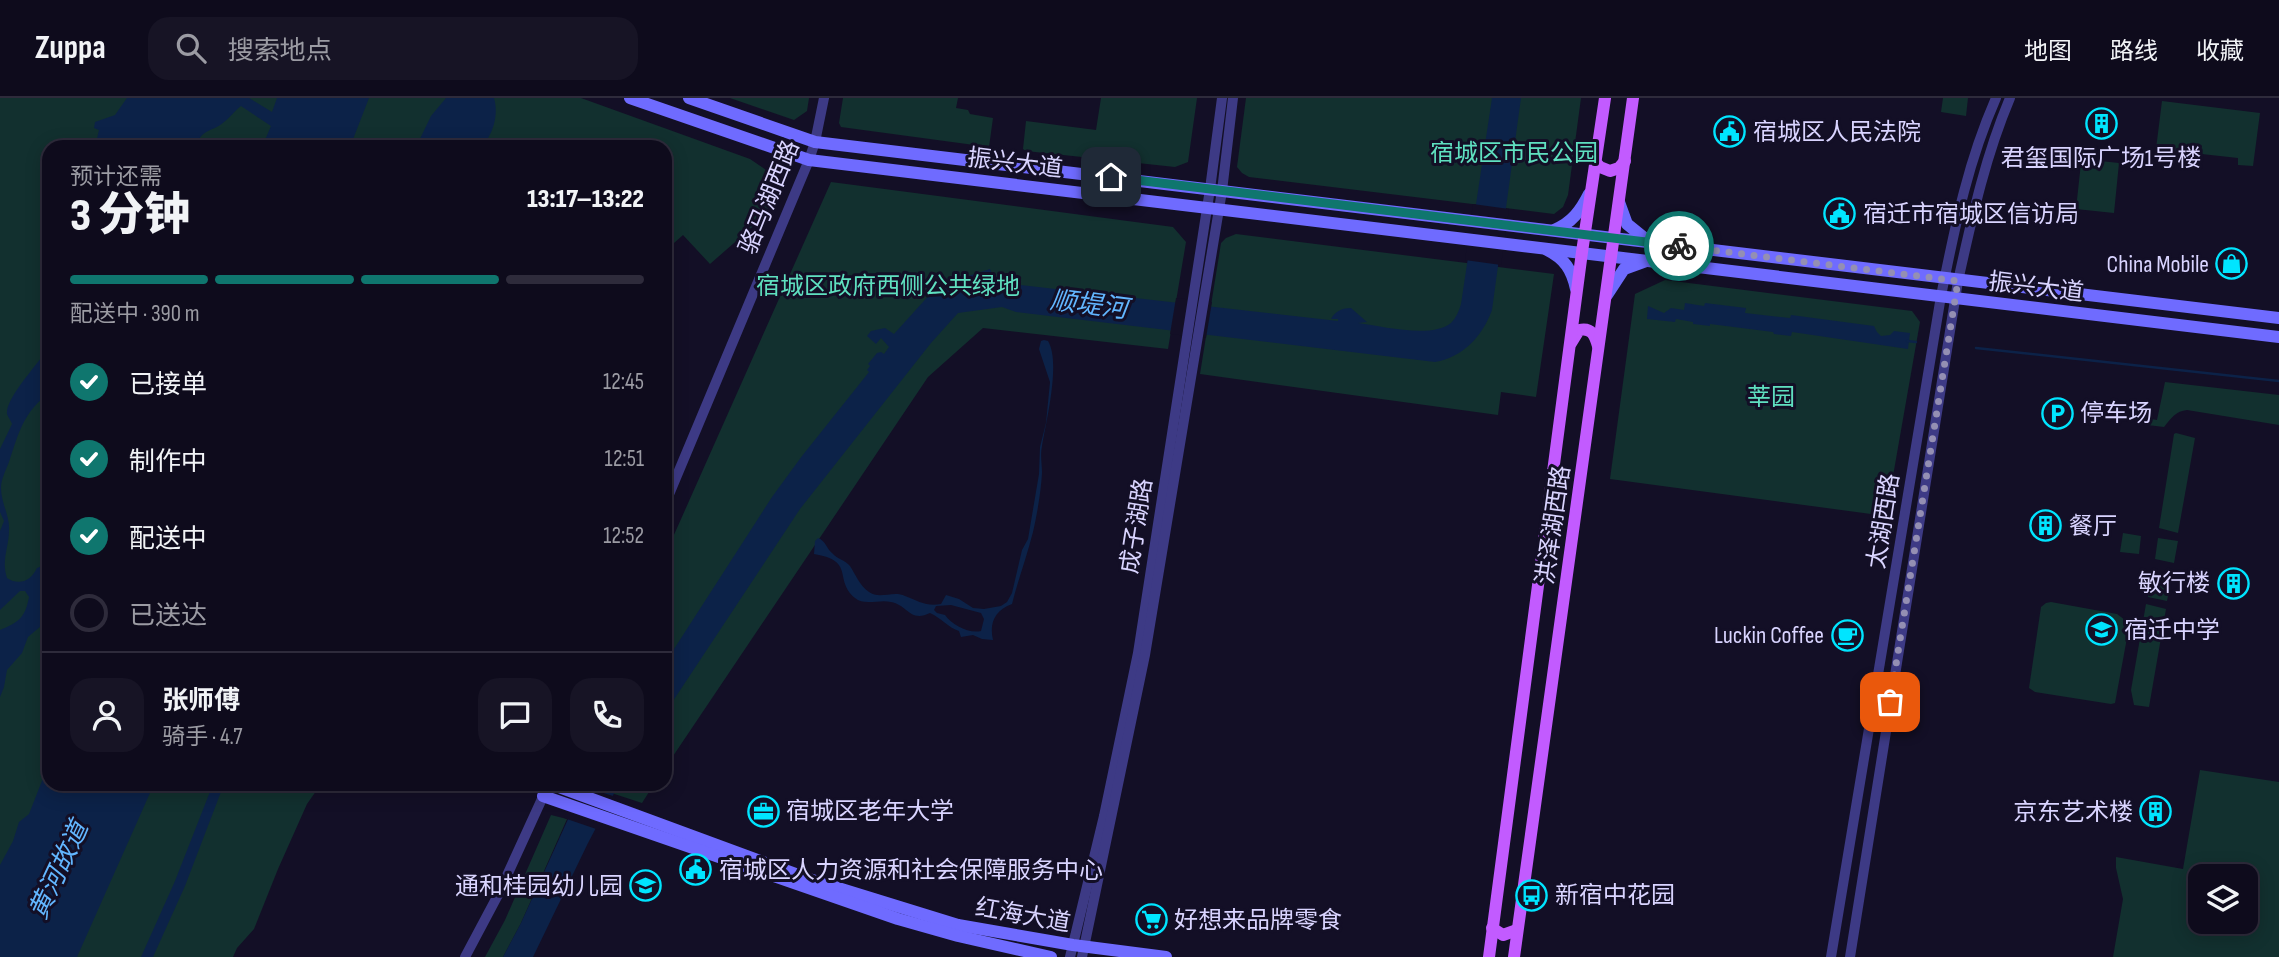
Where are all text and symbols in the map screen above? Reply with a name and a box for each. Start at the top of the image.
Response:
search box [148,17,638,80]
text: Zuppa [35,28,106,68]
icon: search [172,29,210,67]
text: 搜索地点 [228,36,332,67]
text: 地图 [2024,37,2072,66]
text: 路线 [2110,37,2158,66]
text: 收藏 [2196,37,2244,66]
building icon: 君玺国际广场1号楼 [2084,107,2118,141]
public building icon: 宿城区人民法院 [1713,115,1747,149]
place label: 宿城区人民法院 [1753,118,1921,147]
street label: 骆马湖西路 [734,136,805,258]
park label: 宿城区市民公园 [1430,139,1598,168]
street label: 振兴大道 [966,143,1064,184]
place label: 君玺国际广场1号楼 [2001,144,2201,173]
pin [1081,147,1141,207]
icon: home [1092,158,1130,196]
text: 预计还需 [70,163,162,191]
text: 13:17–13:22 [527,184,644,215]
text: 3 分钟 [70,189,190,244]
public building icon: 宿迁市宿城区信访局 [1823,197,1857,231]
place label: 宿迁市宿城区信访局 [1863,200,2079,229]
courier [1644,211,1714,281]
icon: bike [1660,227,1698,265]
shop icon: China Mobile [2215,247,2249,281]
place label: China Mobile [2107,250,2209,279]
street label: 振兴大道 [1987,267,2085,308]
park label: 宿城区政府西侧公共绿地 [756,272,1020,301]
water label: 顺堤河 [1048,285,1134,326]
text: 配送中 · 390 m [70,300,199,328]
icon: check [70,363,108,401]
text: 12:45 [603,368,644,396]
text: 已接单 [129,370,207,401]
park label: 莘园 [1747,383,1795,412]
parking icon: 停车场 [2040,396,2074,430]
place label: 停车场 [2080,399,2152,428]
icon: check [70,440,108,478]
text: 12:51 [605,445,644,473]
text: 制作中 [129,447,207,478]
street label: 洪泽湖西路 [1531,464,1576,587]
street label: 太湖西路 [1862,471,1905,571]
street label: 成子湖路 [1115,476,1158,576]
building icon: 餐厅 [2029,509,2063,543]
place label: 餐厅 [2069,512,2117,541]
icon: check [70,517,108,555]
text: 12:52 [603,522,644,550]
text: 配送中 [129,524,207,555]
building icon: 敏行楼 [2216,566,2250,600]
place label: 敏行楼 [2138,569,2210,598]
text: 已送达 [129,601,207,632]
school or university icon: 宿迁中学 [2084,613,2118,647]
place label: 宿迁中学 [2124,616,2220,645]
cafe icon: Luckin Coffee [1830,618,1864,652]
place label: Luckin Coffee [1714,621,1824,650]
pin [1860,672,1920,732]
button: person [70,678,144,752]
button: chat [478,678,552,752]
button: phone [570,678,644,752]
icon: bag [1871,683,1909,721]
text: 张师傅 [162,686,240,717]
text: 骑手 · 4.7 [162,723,242,751]
office icon: 宿城区老年大学 [746,794,780,828]
building icon: 京东艺术楼 [2139,795,2173,829]
place label: 宿城区老年大学 [786,797,954,826]
place label: 京东艺术楼 [2013,798,2133,827]
water label: 黄河故道 [23,813,97,924]
public building icon: 宿城区人力资源和社会保障服务中心 [679,853,713,887]
place label: 宿城区人力资源和社会保障服务中心 [719,856,1103,885]
map controls [2188,864,2258,934]
button: layers [2188,864,2258,934]
school or university icon: 通和桂园幼儿园 [629,869,663,903]
place label: 通和桂园幼儿园 [455,872,623,901]
bus stop icon: 新宿中花园 [1515,878,1549,912]
place label: 新宿中花园 [1555,881,1675,910]
street label: 红海大道 [973,893,1073,938]
supermarket icon: 好想来品牌零食 [1134,903,1168,937]
place label: 好想来品牌零食 [1174,906,1342,935]

